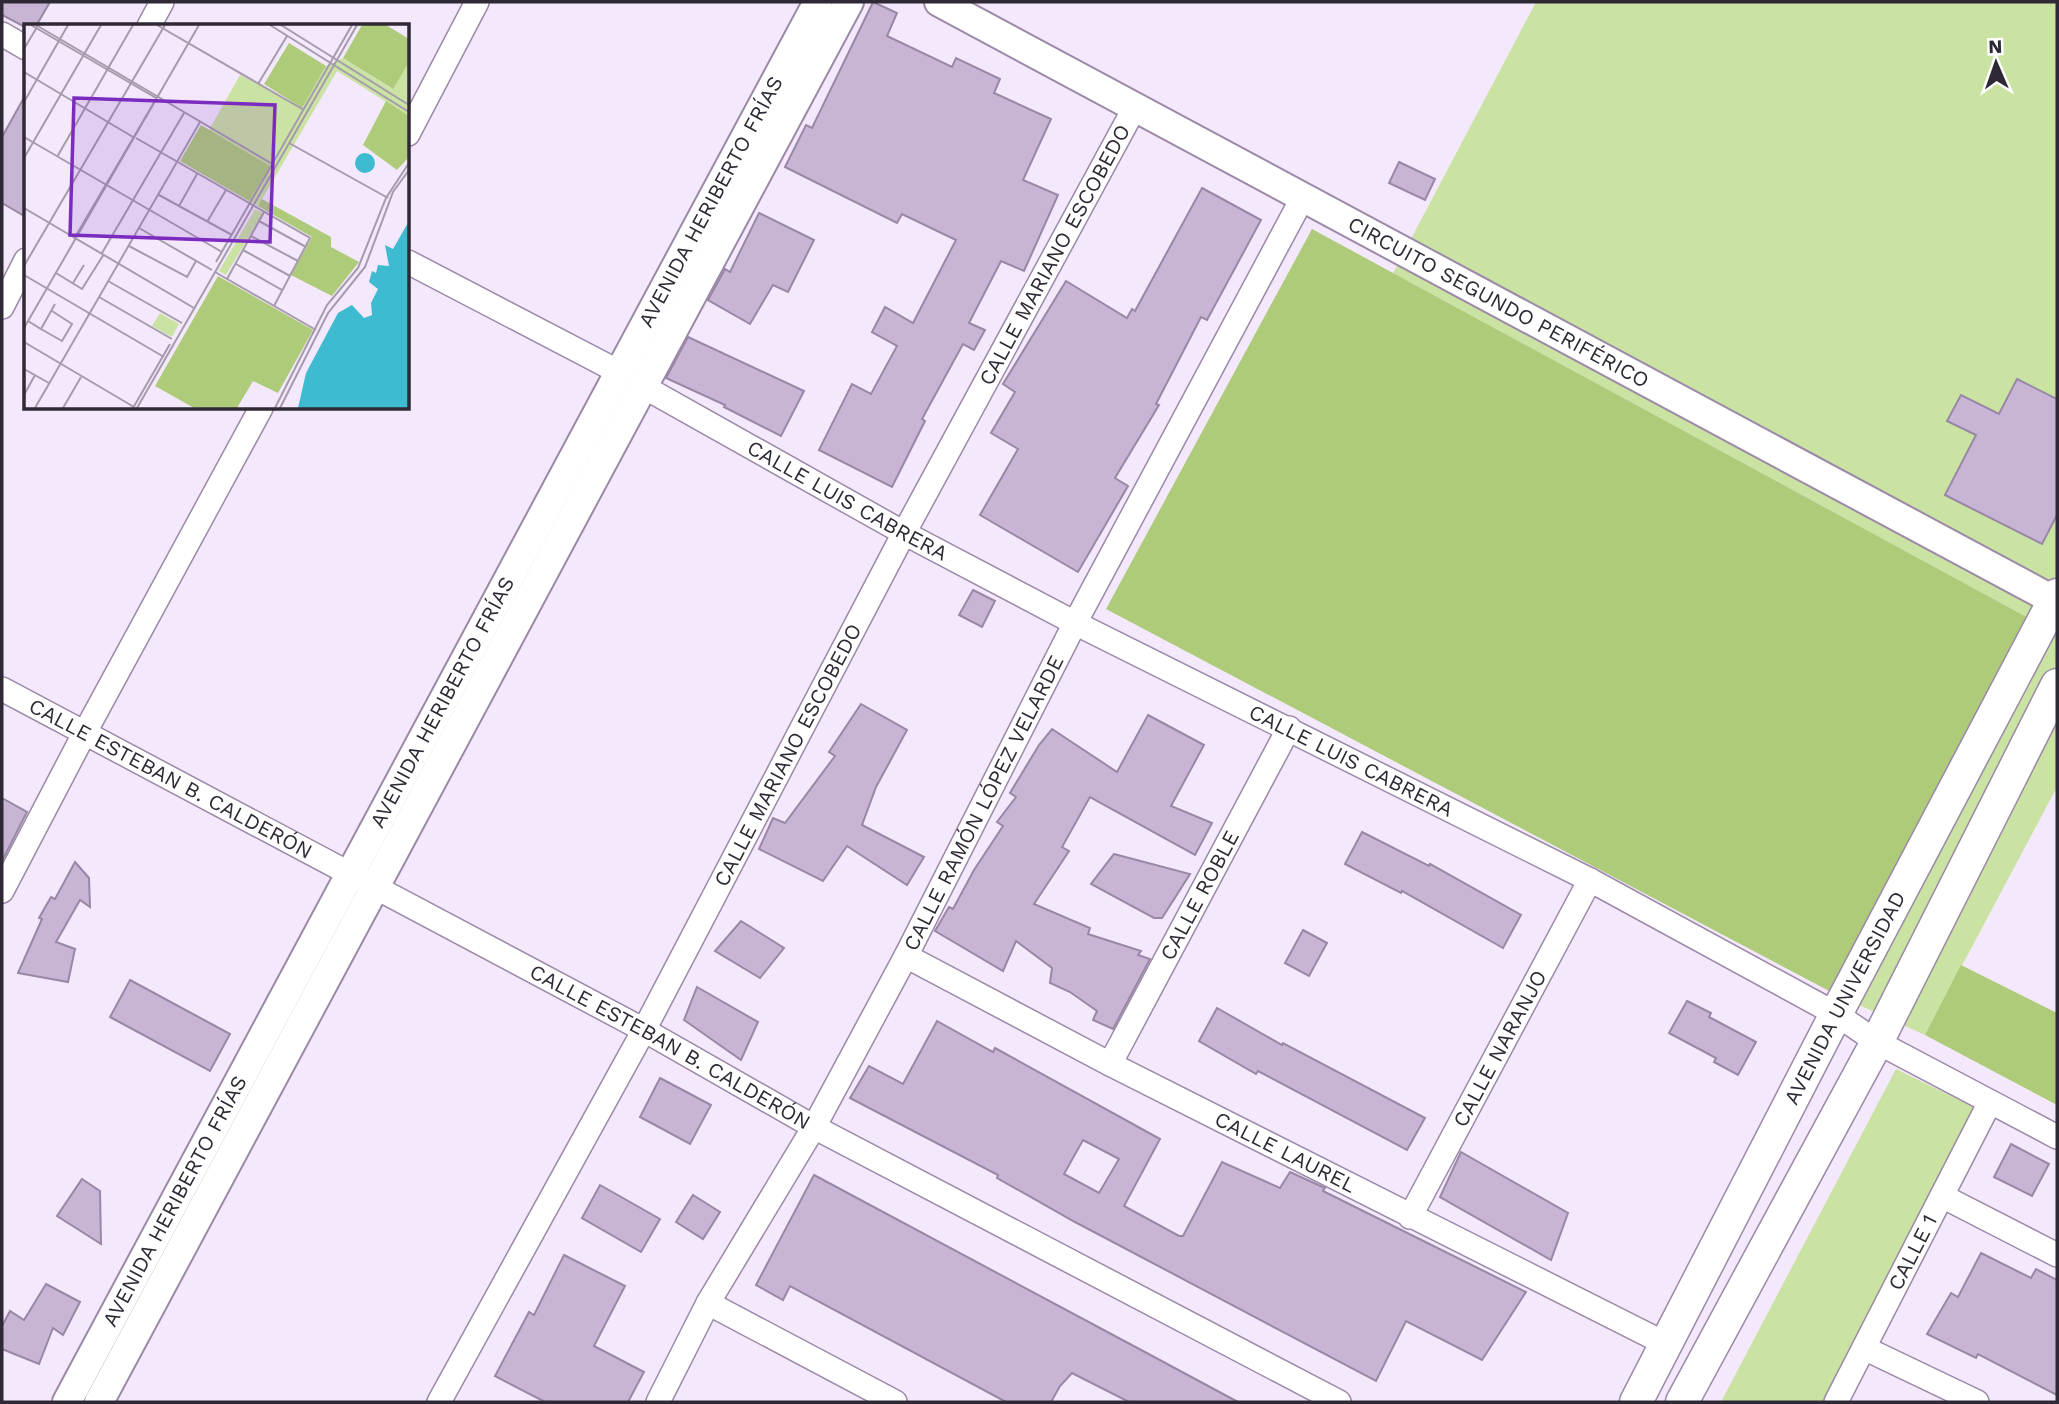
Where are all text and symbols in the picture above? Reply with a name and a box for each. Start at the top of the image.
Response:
inset map [24,24,410,410]
north arrow [1961,28,2031,98]
text: N [1988,35,2003,58]
street label: AVENIDA HERIBERTO FRÍAS [633,72,788,331]
street label: CALLE MARIANO ESCOBEDO [973,120,1135,389]
street label: CIRCUITO SEGUNDO PERIFÉRICO [1344,211,1654,393]
street label: CALLE LUIS CABRERA [743,435,952,566]
street label: AVENIDA HERIBERTO FRÍAS [364,572,519,832]
street label: CALLE MARIANO ESCOBEDO [708,619,866,891]
street label: CALLE RAMÓN LÓPEZ VELARDE [898,651,1068,955]
street label: CALLE ESTEBAN B. CALDERÓN [25,693,317,864]
street label: CALLE LUIS CABRERA [1245,699,1458,822]
street label: CALLE ROBLE [1155,826,1244,964]
street label: AVENIDA UNIVERSIDAD [1779,887,1911,1108]
street label: CALLE ESTEBAN B. CALDERÓN [526,959,815,1134]
street label: CALLE NARANJO [1447,966,1552,1131]
street label: AVENIDA HERIBERTO FRÍAS [97,1071,252,1331]
street label: CALLE LAUREL [1211,1106,1360,1198]
street label: CALLE 1 [1882,1210,1942,1294]

